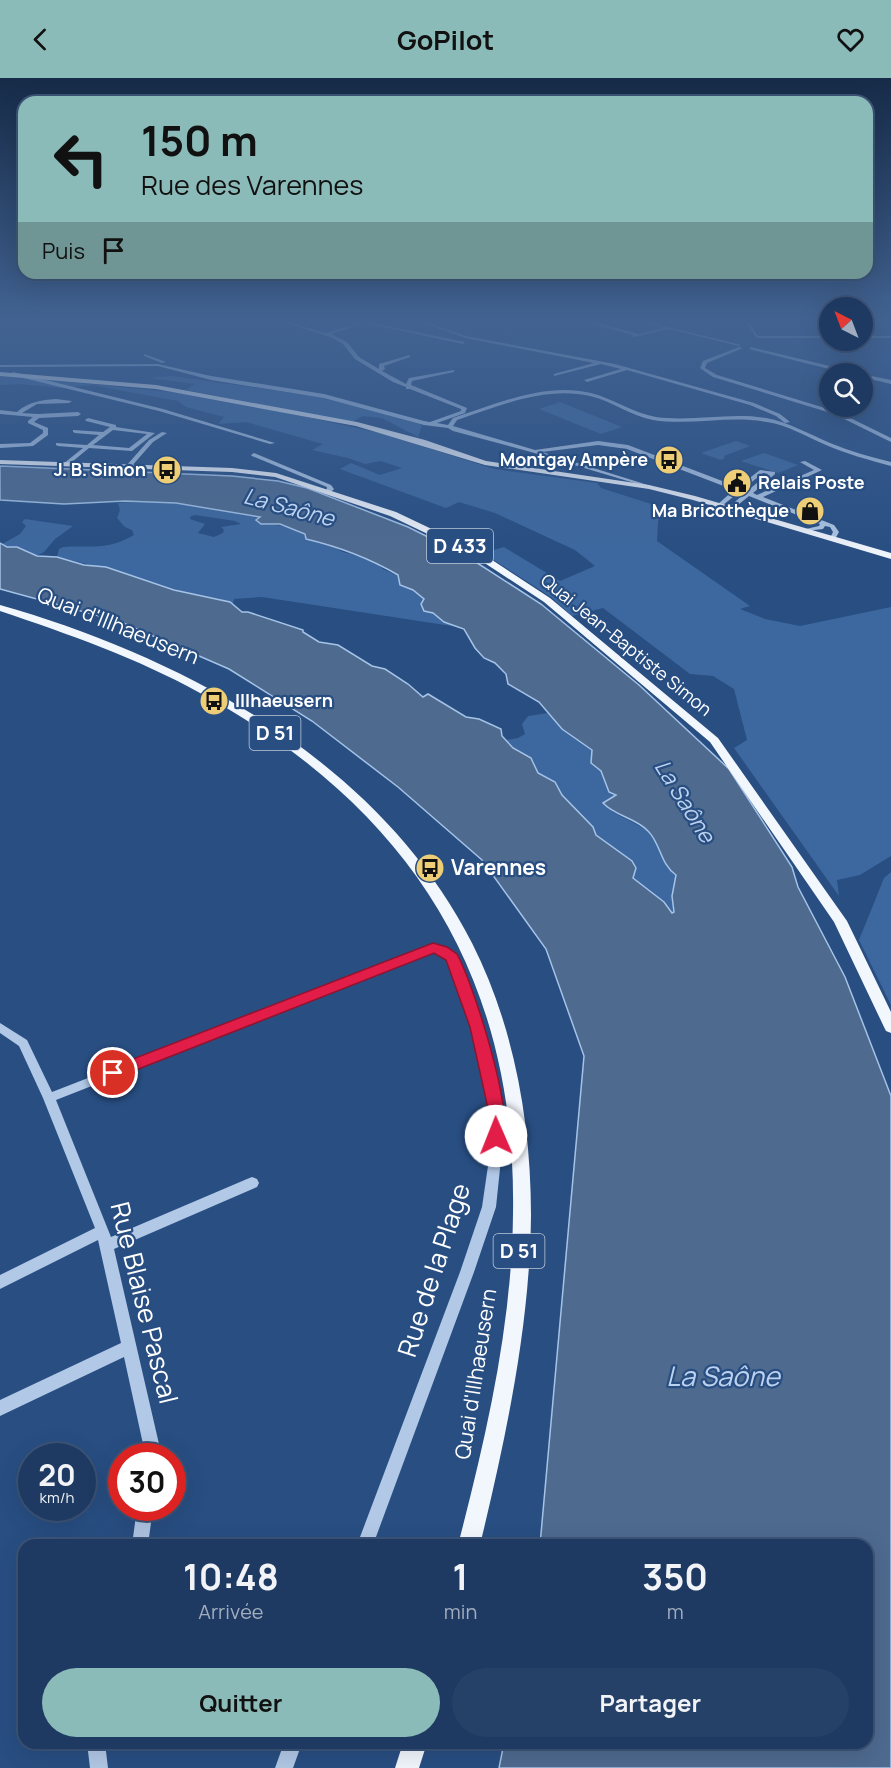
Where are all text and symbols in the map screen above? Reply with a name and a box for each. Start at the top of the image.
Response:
text: GoPilot [397,21,494,58]
icon: back [24,23,57,56]
icon: heart [834,23,867,56]
text: 150 m [141,111,258,169]
icon: left [42,120,120,198]
text: Rue des Varennes [141,166,363,203]
icon: arrive [97,234,130,267]
text: Puis [42,236,85,266]
north arrow [819,297,873,351]
map controls [819,297,873,417]
button: search [819,363,873,417]
bus stop icon: Montgay Ampère [653,444,685,476]
place label: Montgay Ampère [500,447,648,471]
bus stop icon: J. B. Simon [151,454,183,486]
place label: J. B. Simon [54,457,146,481]
public building icon: Relais Poste [721,467,753,499]
place label: Relais Poste [758,470,865,494]
water label: La Saône [240,481,339,534]
shop icon: Ma Bricothèque [794,495,826,527]
place label: Ma Bricothèque [652,498,789,522]
road number: D 433 [427,529,493,563]
street label: Quai Jean-Baptiste Simon [536,568,717,721]
street label: Quai d'Illhaeusern [33,580,204,670]
bus stop icon: Illhaeusern [198,685,230,717]
place label: Illhaeusern [235,688,333,712]
road number: D 51 [250,716,300,750]
water label: La Saône [648,754,723,849]
bus stop icon: Varennes [414,852,446,884]
place label: Varennes [451,853,546,881]
pin [87,1047,138,1098]
icon: arrive [96,1056,129,1089]
position arrow [464,1104,528,1168]
street label: Rue de la Plage [388,1178,478,1361]
street label: Rue Blaise Pascal [102,1198,187,1407]
road number: D 51 [494,1234,544,1268]
street label: Quai d'Illhaeusern [448,1287,502,1461]
water label: La Saône [666,1357,782,1394]
speed limit sign: 30 [108,1443,186,1521]
text: 20 [38,1454,76,1495]
text: km/h [40,1487,74,1508]
text: 10:48 [183,1552,279,1601]
text: 1 [453,1552,468,1601]
text: 350 [642,1552,708,1601]
text: Arrivée [198,1598,264,1625]
text: min [444,1598,477,1625]
text: m [667,1598,684,1625]
button: Quitter [42,1668,440,1737]
button: Partager [452,1668,849,1737]

